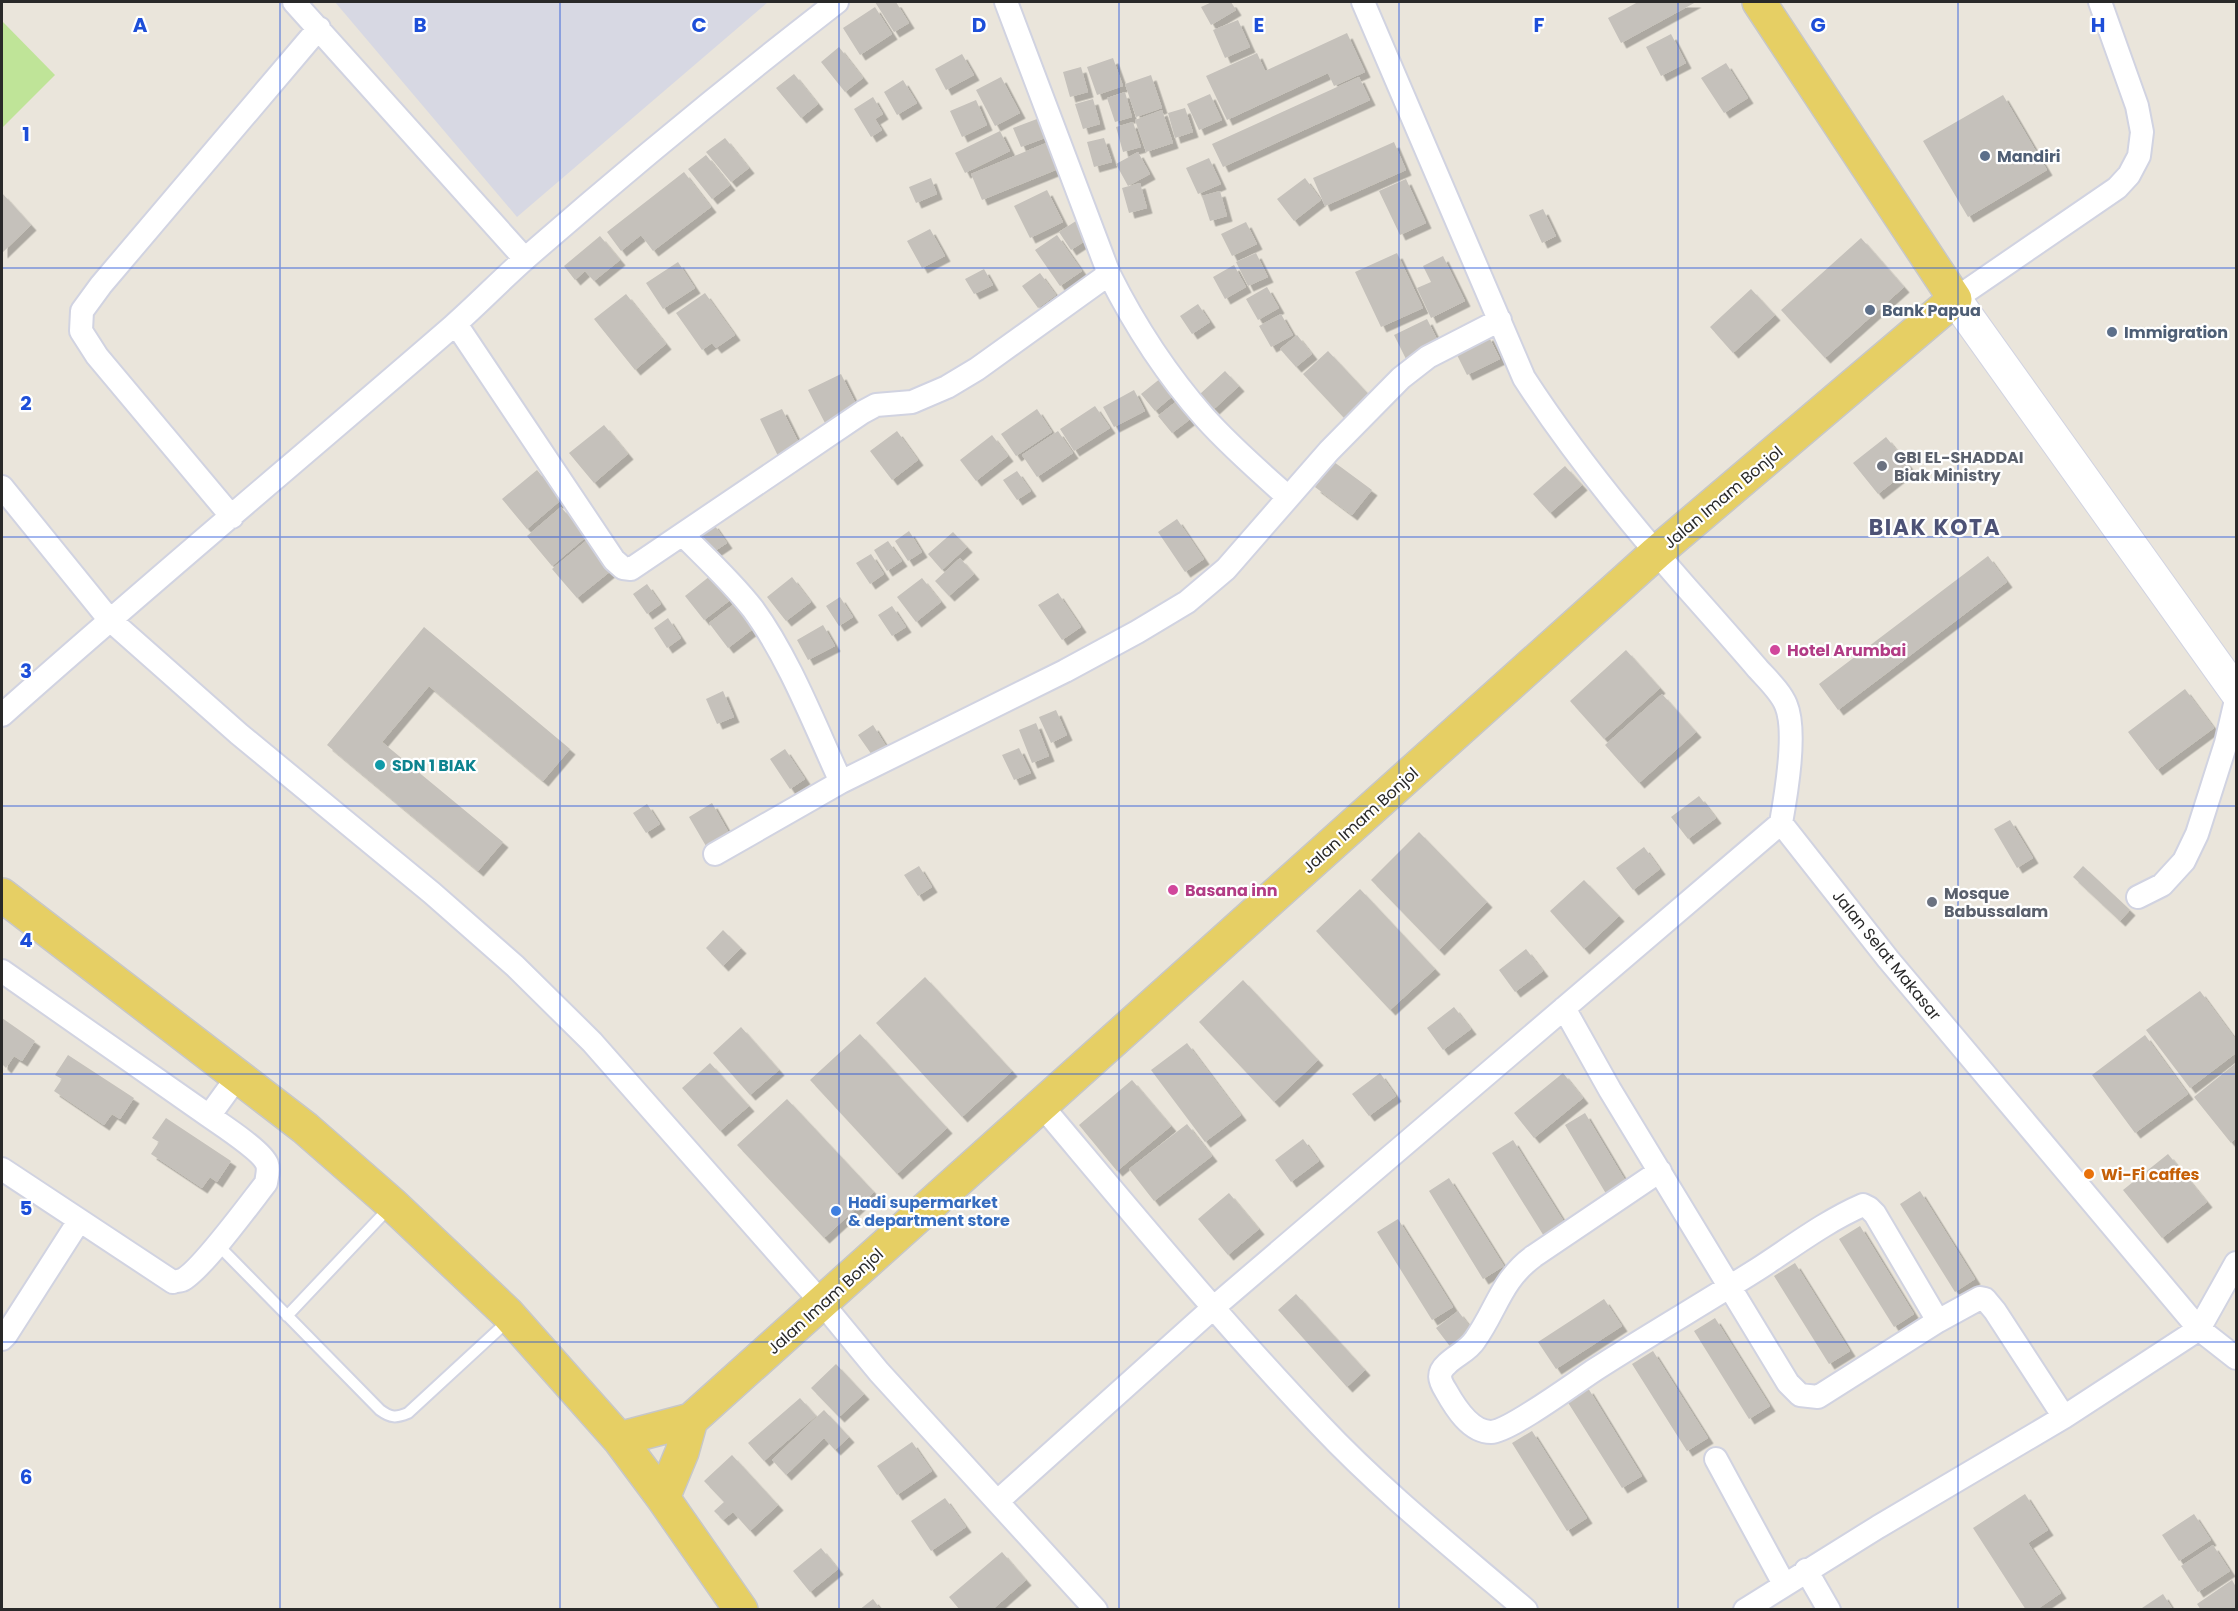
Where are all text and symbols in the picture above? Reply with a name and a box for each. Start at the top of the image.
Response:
text: A [133,11,148,39]
text: B [413,11,427,39]
text: C [691,11,707,39]
text: D [972,11,986,39]
text: E [1254,11,1264,39]
text: F [1534,11,1545,39]
text: G [1810,11,1826,39]
text: H [2091,11,2105,39]
text: 1 [22,120,30,148]
place label: Mandiri [1997,145,2061,168]
marker: Mandiri [1978,149,1992,163]
place label: Bank Papua [1882,299,1981,322]
marker: Bank Papua [1863,303,1877,317]
place label: Immigration [2124,321,2228,344]
marker: Immigration [2105,325,2119,339]
text: 2 [20,389,32,417]
street label: Jalan Imam Bonjol [1659,441,1788,554]
place label: GBI EL-SHADDAI Biak Ministry [1894,446,2024,487]
marker: GBI EL-SHADDAI Biak Ministry [1875,459,1889,473]
district label: BIAK KOTA [1869,512,2001,543]
place label: Hotel Arumbai [1787,639,1906,662]
marker: Hotel Arumbai [1768,643,1782,657]
text: 3 [20,657,32,685]
place label: SDN 1 BIAK [392,754,477,777]
marker: SDN 1 BIAK [373,758,387,772]
street label: Jalan Imam Bonjol [1297,762,1423,879]
place label: Basana inn [1185,879,1278,902]
place label: Mosque Babussalam [1944,882,2048,923]
marker: Basana inn [1166,883,1180,897]
street label: Jalan Selat Makasar [1827,885,1946,1025]
marker: Mosque Babussalam [1925,895,1939,909]
text: 4 [19,926,33,954]
place label: Wi-Fi caffes [2101,1163,2200,1186]
marker: Wi-Fi caffes [2082,1167,2096,1181]
place label: Hadi supermarket & department store [848,1191,1010,1232]
text: 5 [20,1194,33,1222]
marker: Hadi supermarket & department store [829,1204,843,1218]
street label: Jalan Imam Bonjol [762,1243,888,1360]
text: 6 [20,1463,32,1491]

